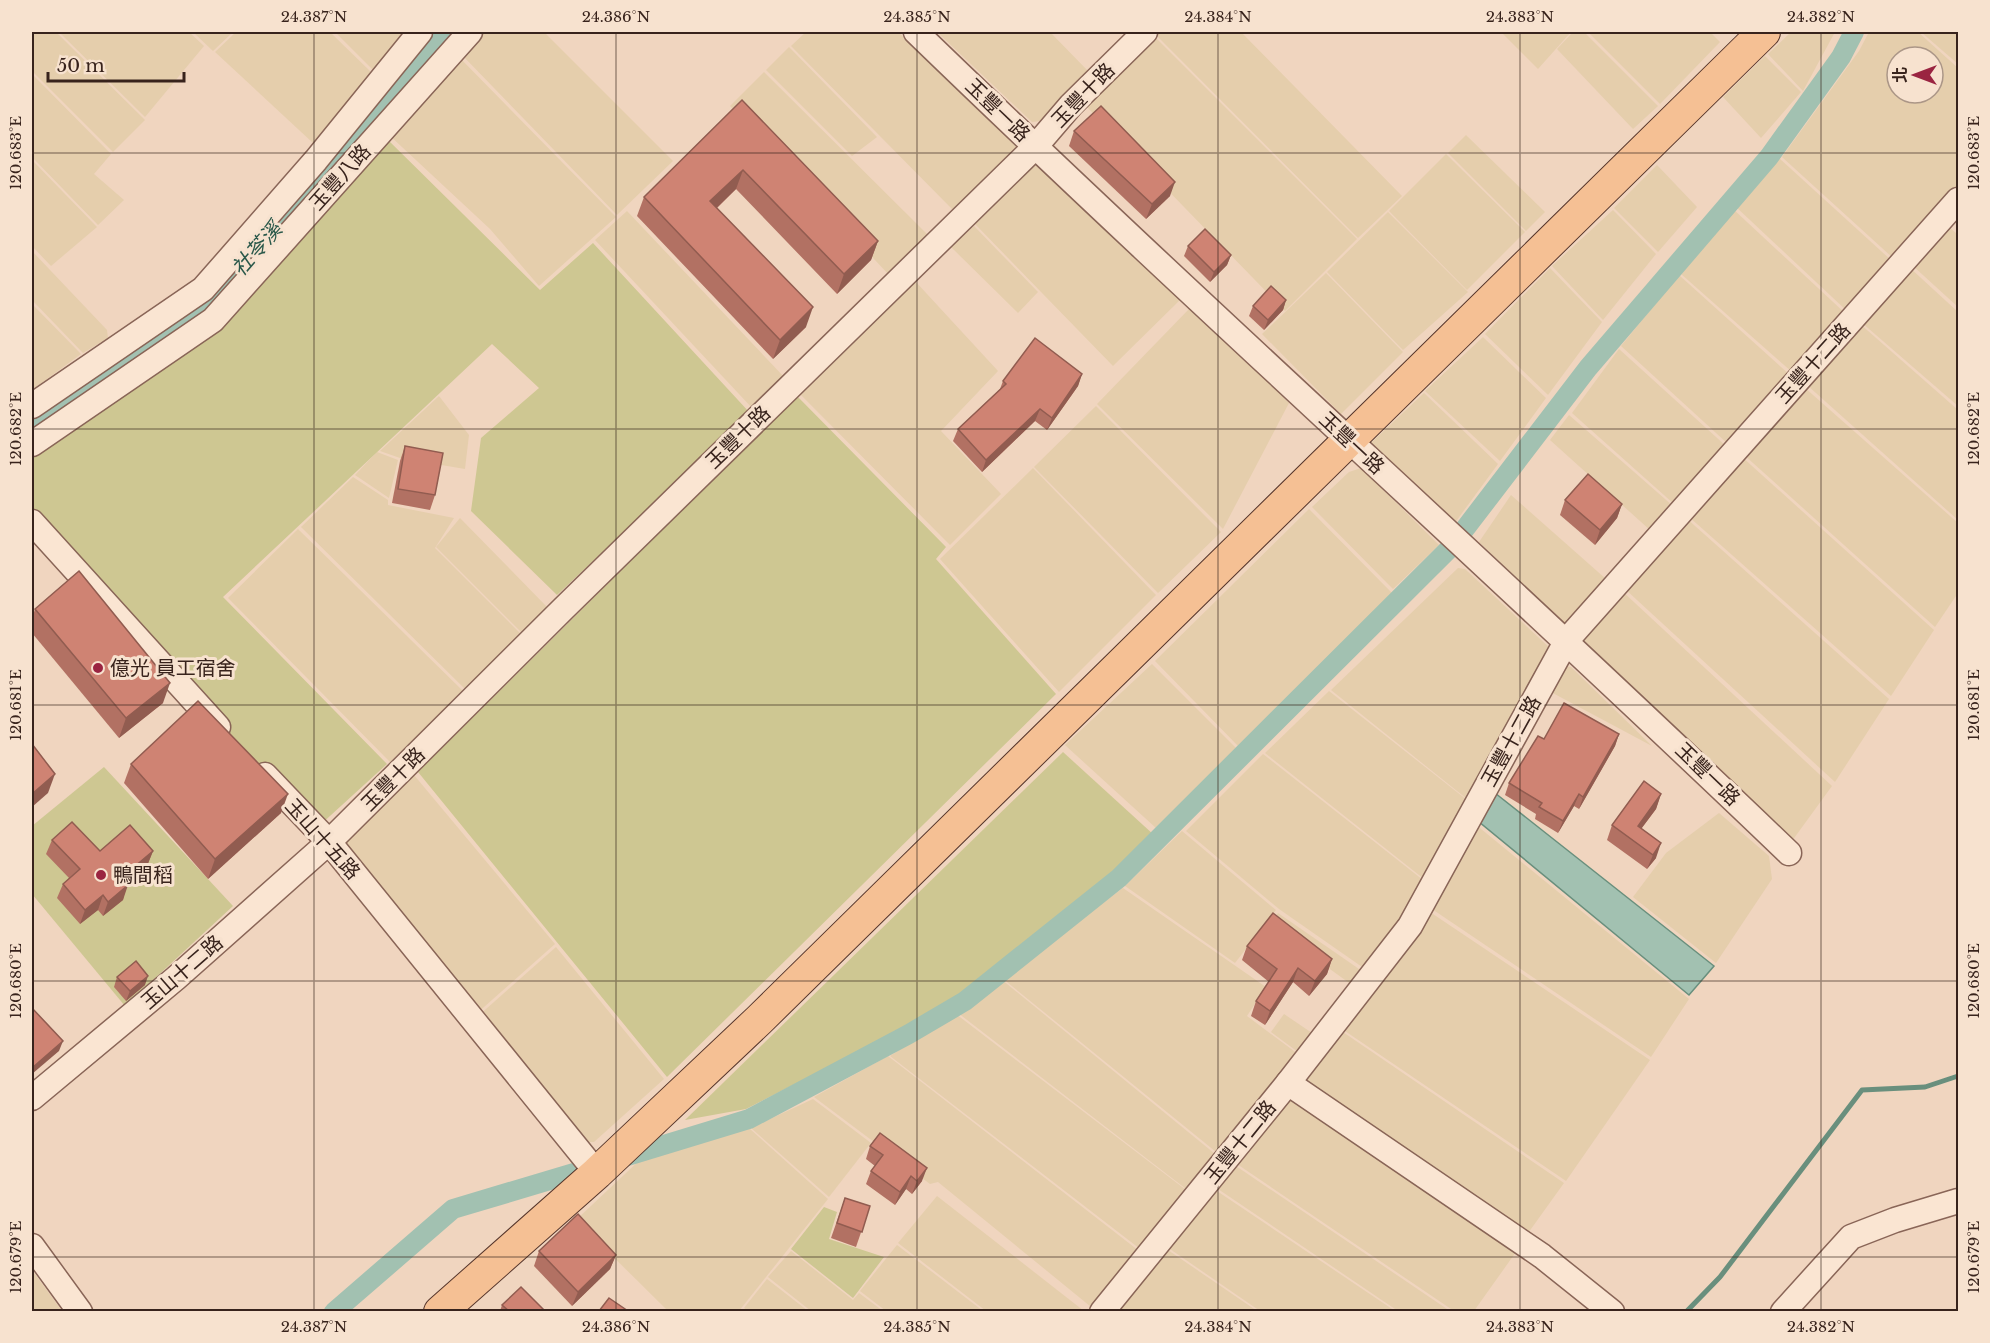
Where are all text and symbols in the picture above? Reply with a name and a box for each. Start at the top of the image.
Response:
text: 24.387°N [281,7,347,26]
text: 24.386°N [582,7,650,26]
text: 24.385°N [883,7,951,26]
text: 24.384°N [1184,7,1252,26]
text: 24.383°N [1486,7,1554,26]
text: 24.382°N [1787,7,1855,26]
scale bar [48,45,184,83]
north arrow [1885,45,1945,105]
text: 50 m [57,55,105,77]
street label: 玉豐十路 [1047,58,1119,132]
text: 北 [1890,67,1910,83]
street label: 玉豐一路 [961,74,1035,146]
text: 120.683°E [6,116,25,190]
text: 120.683°E [1964,116,1983,190]
street label: 玉豐八路 [304,139,376,215]
water label: 社苓溪 [227,214,289,281]
street label: 玉豐十二路 [1771,318,1855,408]
text: 120.682°E [6,392,25,466]
text: 120.682°E [1964,392,1983,466]
street label: 玉豐十路 [701,401,775,473]
street label: 玉豐一路 [1315,407,1389,479]
place label: 億光 員工宿舍 [110,656,236,680]
marker: 億光 員工宿舍 [91,661,105,675]
text: 120.681°E [6,669,25,741]
text: 120.681°E [1964,669,1983,741]
street label: 玉豐十二路 [1476,691,1546,791]
street label: 玉豐一路 [1671,738,1745,810]
street label: 玉豐十路 [356,742,430,816]
street label: 玉山十五路 [281,794,365,884]
place label: 鴨間稻 [113,863,173,887]
marker: 鴨間稻 [94,868,108,882]
street label: 玉山十二路 [136,930,228,1014]
text: 120.680°E [6,943,25,1019]
text: 120.680°E [1964,943,1983,1019]
street label: 玉豐十二路 [1199,1096,1281,1188]
text: 120.679°E [6,1220,25,1294]
text: 120.679°E [1964,1220,1983,1294]
text: 24.387°N [281,1317,347,1336]
text: 24.386°N [582,1317,650,1336]
text: 24.385°N [883,1317,951,1336]
text: 24.384°N [1184,1317,1252,1336]
text: 24.383°N [1486,1317,1554,1336]
text: 24.382°N [1787,1317,1855,1336]

